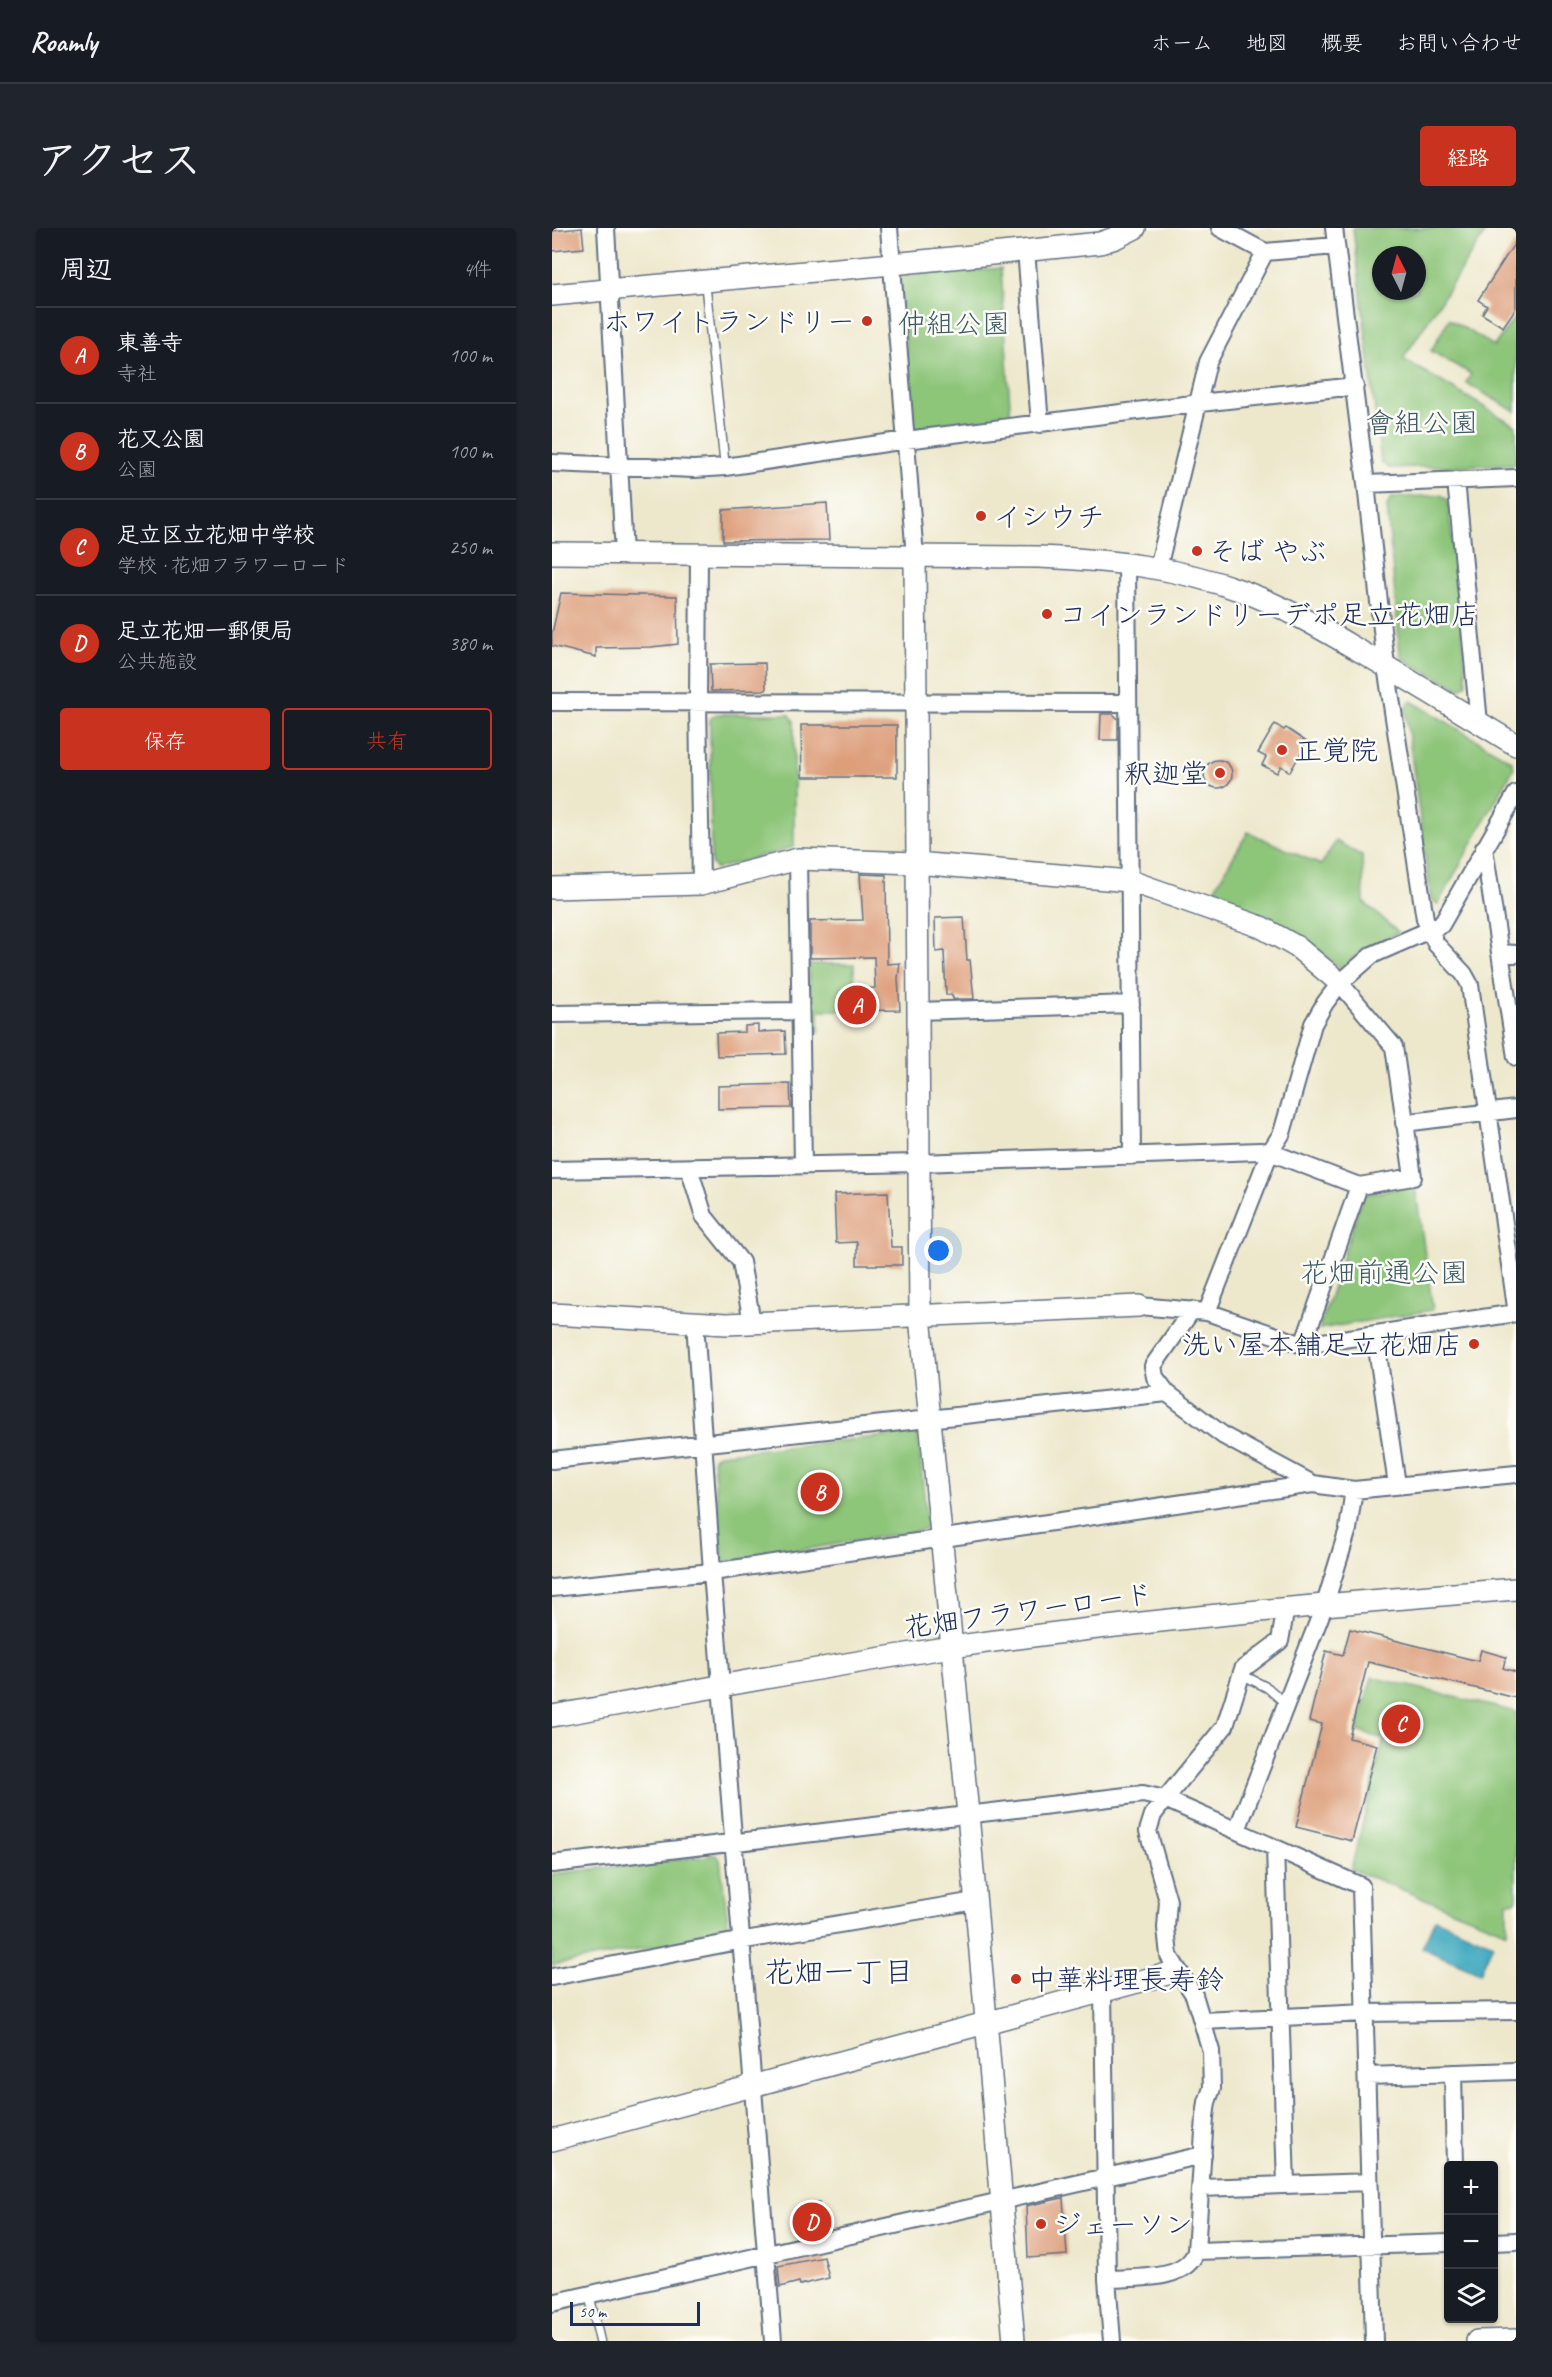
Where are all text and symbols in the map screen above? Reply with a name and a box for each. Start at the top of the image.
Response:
text: Roamly [30,24,97,59]
text: ホーム [1151,30,1213,56]
text: 地図 [1246,30,1288,56]
text: 概要 [1321,30,1363,56]
text: お問い合わせ [1396,30,1522,56]
button: 経路 [1420,126,1516,186]
text: アクセス [36,134,201,187]
north arrow [1372,246,1426,300]
text: 周辺 [60,253,112,286]
text: 4件 [463,257,492,282]
place label: ホワイトランドリー [603,304,855,339]
park label: 仲組公園 [898,306,1010,341]
marker: ホワイトランドリー [860,314,874,328]
text: 東善寺 [117,329,183,357]
text: A [74,343,85,368]
text: 100 m [449,343,492,368]
text: 寺社 [117,361,157,386]
park label: 會組公園 [1366,405,1478,440]
text: 花又公園 [117,425,205,453]
text: B [74,439,85,464]
text: 100 m [449,439,492,464]
text: 公園 [117,457,157,482]
place label: イシウチ [993,499,1104,534]
marker: イシウチ [974,509,988,523]
text: 足立区立花畑中学校 [117,521,315,549]
place label: そば やぶ [1209,534,1327,569]
text: C [75,535,84,560]
text: 250 m [449,535,492,560]
marker: そば やぶ [1190,544,1204,558]
text: 学校 · 花畑フラワーロード [117,553,350,578]
place label: コインランドリーデポ足立花畑店 [1059,597,1479,632]
marker: コインランドリーデポ足立花畑店 [1040,607,1054,621]
text: 足立花畑一郵便局 [117,617,293,645]
text: D [74,631,85,656]
text: 380 m [449,631,492,656]
text: 公共施設 [117,649,197,674]
button: 保存 [60,708,270,770]
button: 共有 [282,708,492,770]
place label: 正覚院 [1294,733,1378,768]
marker: 正覚院 [1275,743,1289,757]
place label: 釈迦堂 [1124,756,1208,791]
marker: 釈迦堂 [1213,766,1227,780]
pin: A [838,982,876,1028]
your location [924,1236,953,1265]
park label: 花畑前通公園 [1300,1255,1468,1290]
place label: 洗い屋本舗足立花畑店 [1182,1327,1462,1362]
marker: 洗い屋本舗足立花畑店 [1467,1337,1481,1351]
pin: B [800,1470,840,1514]
street label: 花畑フラワーロード [901,1576,1155,1645]
pin: C [1382,1702,1420,1746]
district label: 花畑一丁目 [764,1953,914,1991]
place label: 中華料理長寿鈴 [1028,1962,1224,1997]
marker: 中華料理長寿鈴 [1009,1972,1023,1986]
map controls [1444,2161,1498,2323]
button: + [1444,2161,1498,2215]
pin: D [792,2200,832,2244]
place label: ジェーソン [1053,2207,1193,2242]
button: − [1444,2215,1498,2269]
marker: ジェーソン [1034,2217,1048,2231]
button: layers [1444,2269,1498,2323]
scale bar [570,2299,700,2326]
text: 50 m [579,2302,606,2322]

